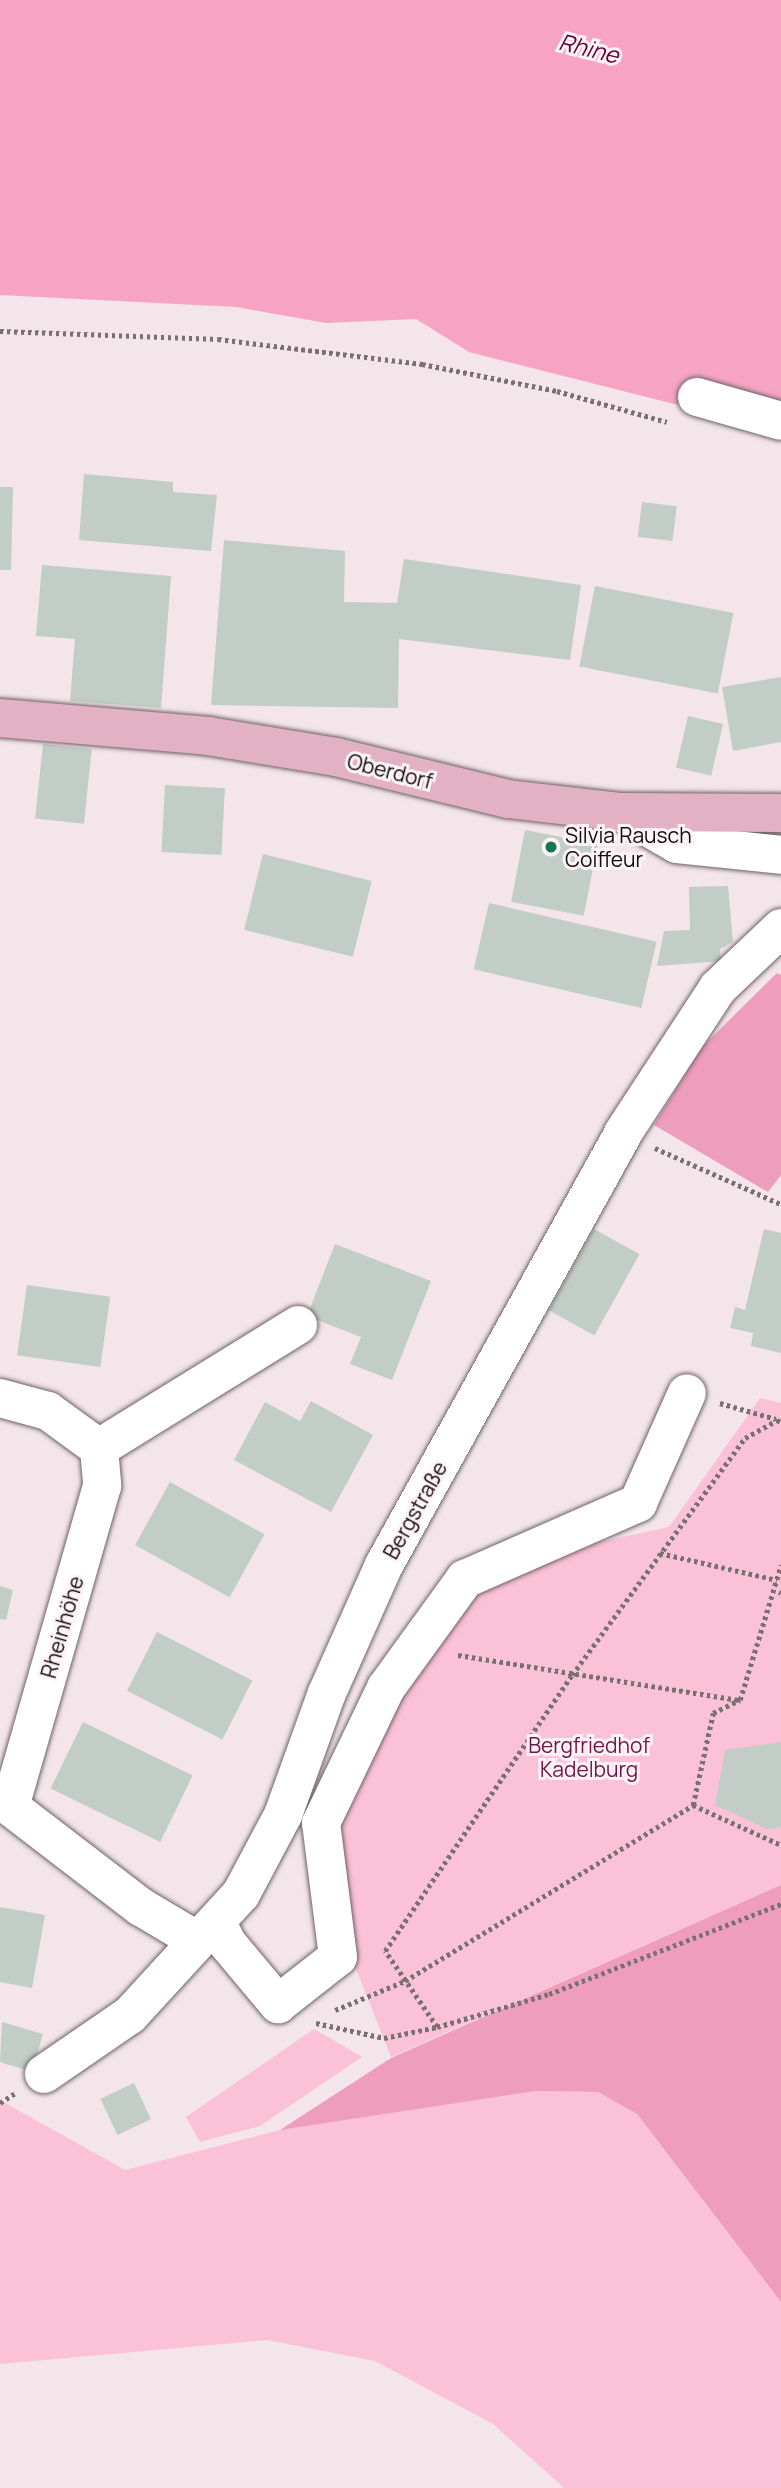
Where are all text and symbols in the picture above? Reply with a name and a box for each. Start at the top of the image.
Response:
water label: Rhine [556,27,622,69]
street label: Oberdorf [345,748,435,794]
place label: Silvia Rausch Coiffeur [565,822,692,872]
marker: Silvia Rausch Coiffeur [543,839,559,855]
street label: Bergstraße [378,1457,452,1563]
street label: Rheinhöhe [35,1573,89,1681]
park label: Bergfriedhof Kadelburg [528,1732,650,1782]

